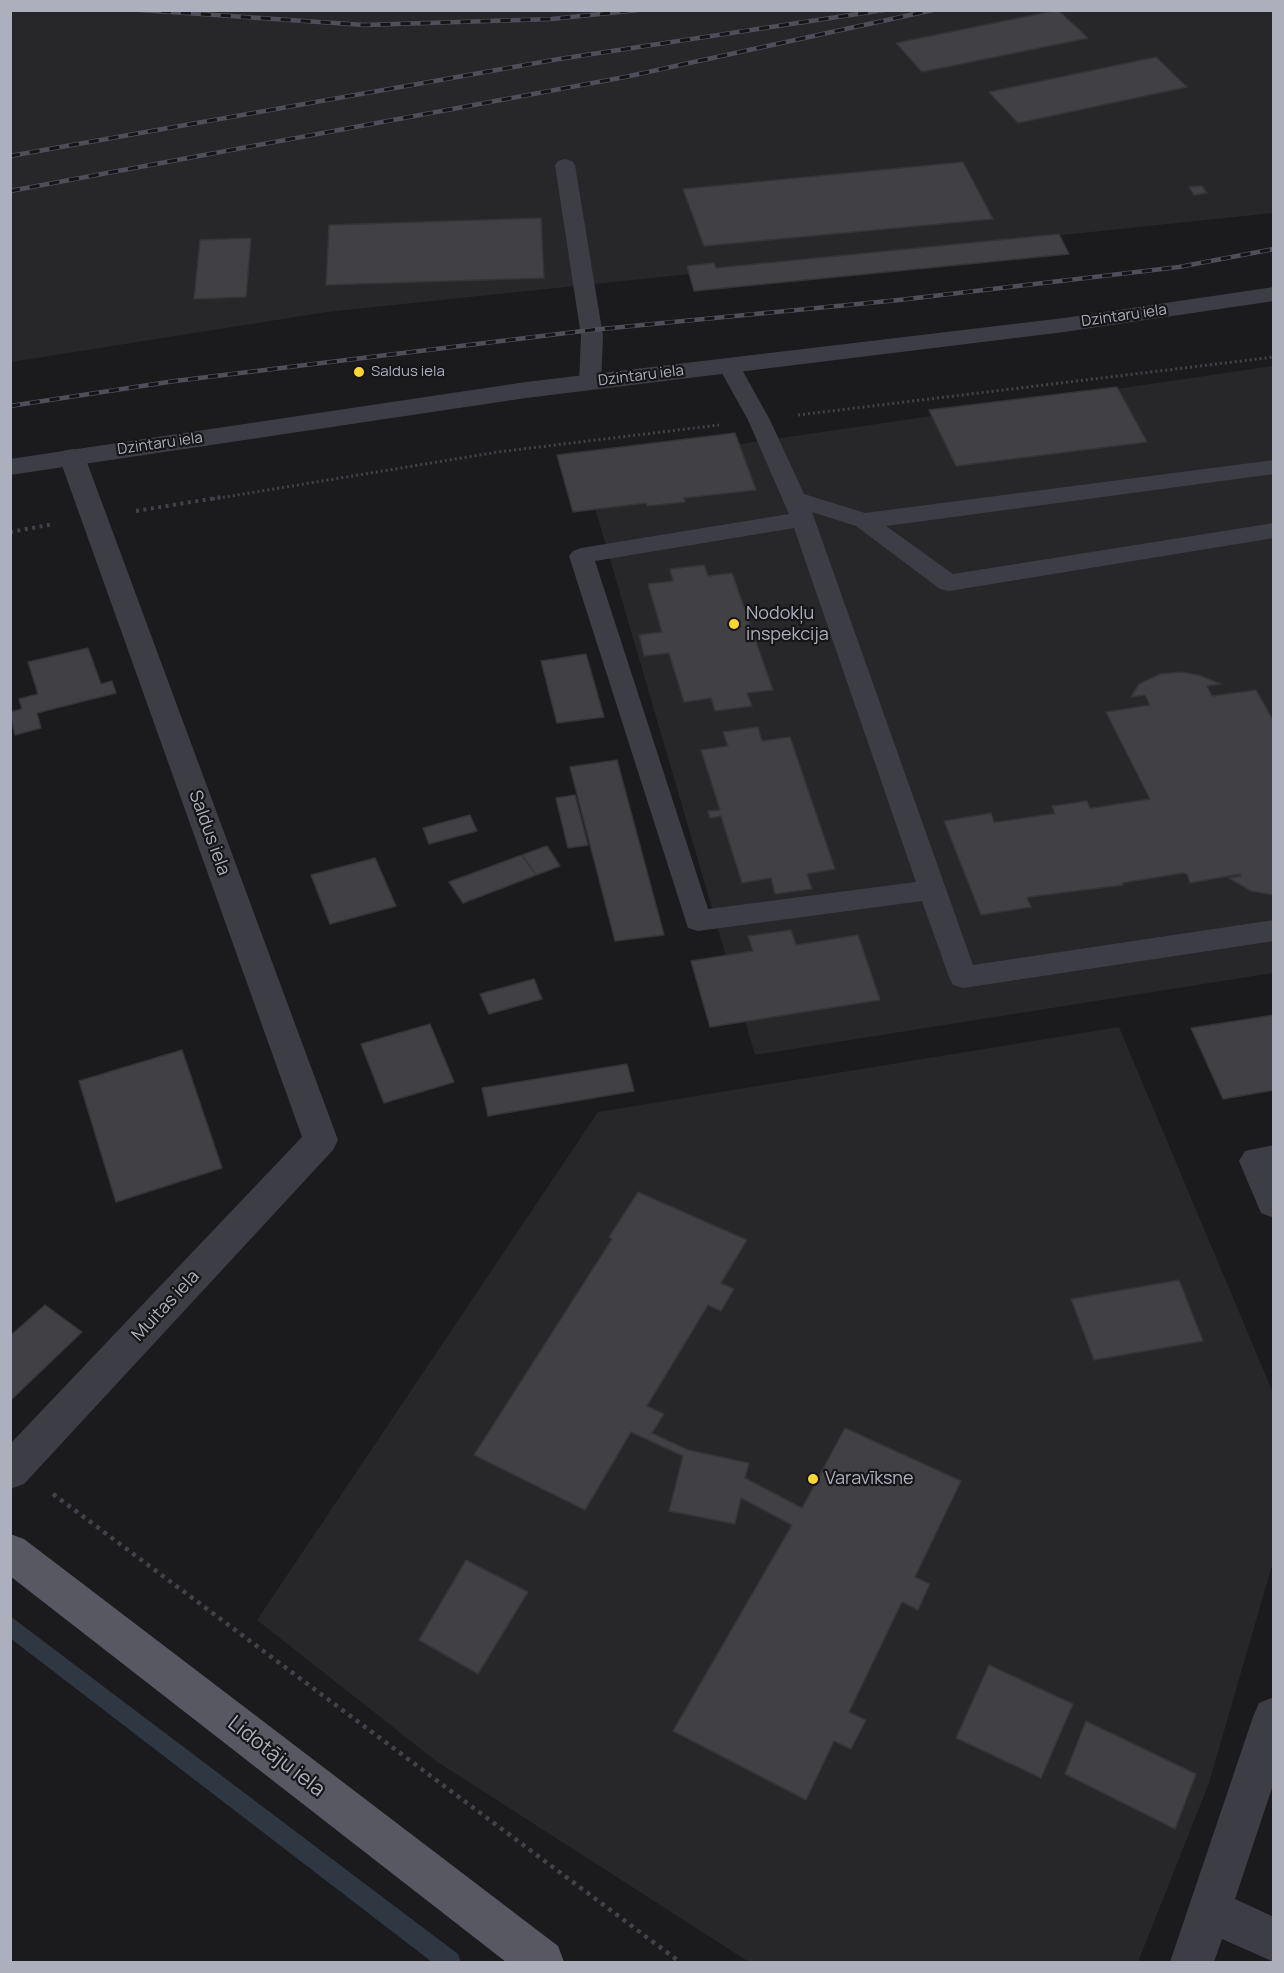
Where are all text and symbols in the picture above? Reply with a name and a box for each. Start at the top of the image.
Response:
street label: Dzintaru iela [1080,301,1168,331]
street label: Dzintaru iela [597,362,685,390]
place label: Saldus iela [371,363,445,381]
marker: Saldus iela [352,365,366,379]
street label: Dzintaru iela [116,429,204,459]
place label: Nodokļu inspekcija [746,603,829,646]
marker: Nodokļu inspekcija [727,617,741,631]
street label: Saldus iela [184,788,234,878]
street label: Muitas iela [128,1266,204,1346]
place label: Varavīksne [825,1468,914,1490]
marker: Varavīksne [806,1472,820,1486]
street label: Lidotāju iela [222,1711,330,1803]

